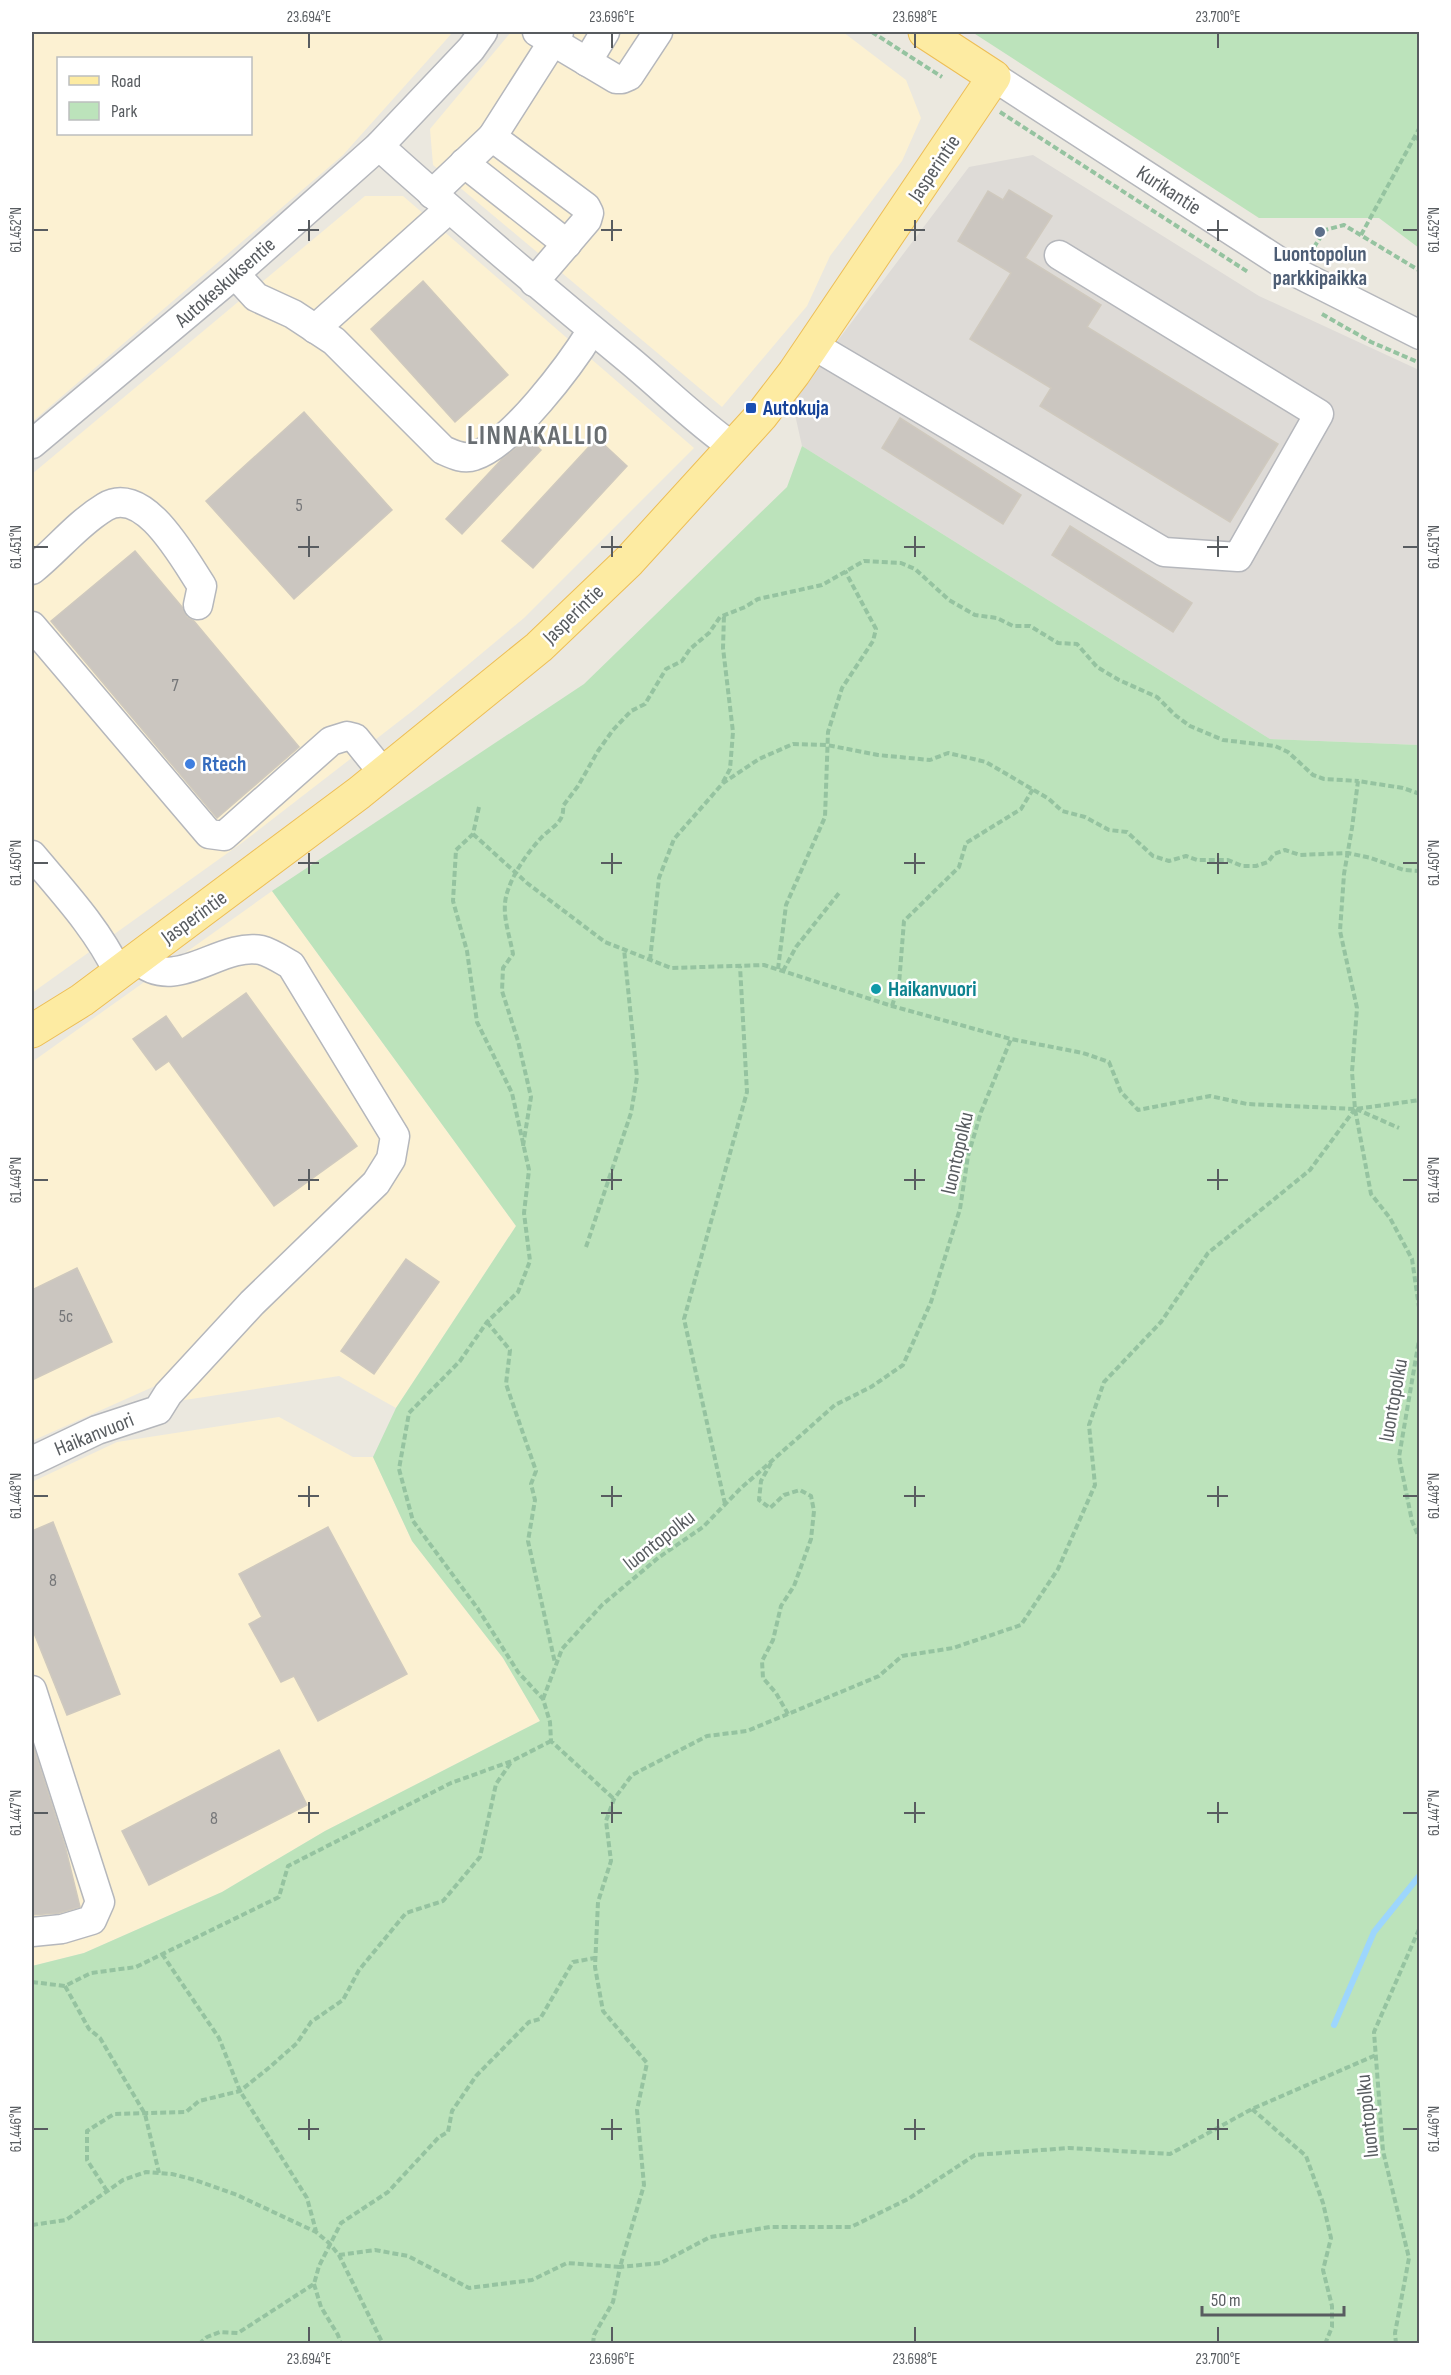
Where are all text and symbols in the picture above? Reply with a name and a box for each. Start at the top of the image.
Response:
text: 23.694°E [287,8,331,27]
text: 23.696°E [589,8,635,27]
text: 23.698°E [892,8,938,27]
text: 23.700°E [1196,8,1240,27]
legend [57,57,252,135]
text: Road [111,71,141,92]
text: Park [111,101,137,122]
street label: Jasperintie [903,130,966,207]
street label: Kurikantie [1132,160,1206,220]
text: 61.452°N [7,207,26,253]
text: 61.452°N [1425,207,1444,253]
marker: Luontopolun parkkipaikka [1313,225,1327,239]
street label: Autokeskuksentie [169,232,281,333]
place label: Luontopolun parkkipaikka [1273,242,1367,291]
place label: Autokuja [762,396,829,421]
marker: Autokuja [744,401,758,415]
district label: LINNAKALLIO [467,420,609,452]
house number: 5 [295,495,303,516]
text: 61.451°N [7,525,26,569]
text: 61.451°N [1425,525,1444,569]
street label: Jasperintie [537,579,609,650]
house number: 7 [171,675,179,696]
place label: Rtech [202,752,246,777]
marker: Rtech [183,757,197,771]
text: 61.450°N [7,840,26,886]
text: 61.450°N [1425,840,1444,886]
street label: Jasperintie [156,885,232,950]
place label: Haikanvuori [888,977,977,1002]
marker: Haikanvuori [869,982,883,996]
street label: luontopolku [936,1110,979,1197]
text: 61.449°N [7,1157,26,1203]
text: 61.449°N [1425,1157,1444,1203]
house number: 5c [59,1306,73,1327]
street label: luontopolku [1374,1357,1413,1443]
street label: Haikanvuori [51,1407,137,1462]
text: 61.448°N [7,1473,26,1519]
text: 61.448°N [1425,1473,1444,1519]
street label: luontopolku [619,1505,700,1576]
house number: 8 [49,1570,57,1591]
text: 61.447°N [7,1790,26,1836]
text: 61.447°N [1425,1790,1444,1836]
house number: 8 [210,1808,218,1829]
street label: luontopolku [1351,2073,1384,2159]
text: 61.446°N [7,2106,26,2152]
text: 61.446°N [1425,2106,1444,2152]
scale bar [1202,2279,1344,2317]
text: 50 m [1211,2290,1241,2311]
text: 23.694°E [287,2350,331,2369]
text: 23.696°E [589,2350,635,2369]
text: 23.698°E [892,2350,938,2369]
text: 23.700°E [1196,2350,1240,2369]

